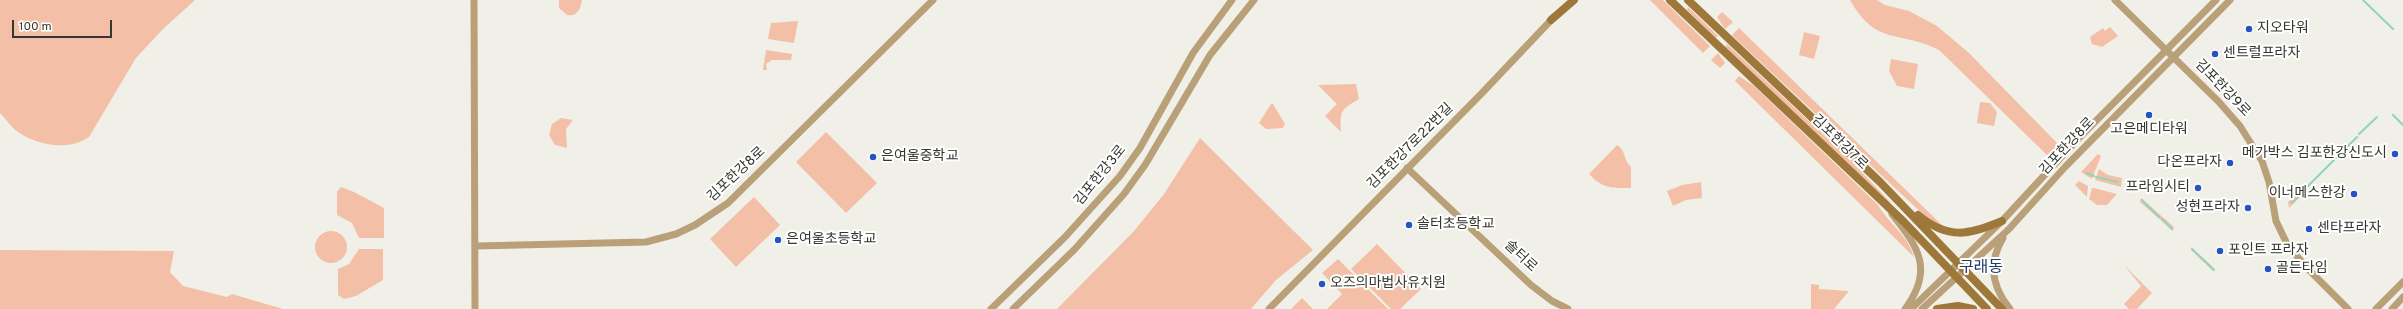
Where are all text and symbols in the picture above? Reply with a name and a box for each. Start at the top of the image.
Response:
scale bar [14,12,114,38]
text: 100 m [19,19,52,35]
place label: 지오타워 [2257,21,2309,37]
marker: 지오타워 [2244,24,2254,34]
place label: 센트럴프라자 [2223,46,2300,62]
marker: 센트럴프라자 [2210,49,2220,59]
street label: 김포한강9로 [2191,57,2253,121]
street label: 김포한강7로22번길 [1365,101,1457,193]
marker: 고은메디타워 [2144,110,2154,120]
street label: 김포한강7로 [1807,112,1871,174]
street label: 김포한강8로 [2037,115,2099,179]
place label: 고은메디타워 [2110,122,2188,138]
street label: 김포한강3로 [1072,142,1130,210]
street label: 김포한강8로 [705,144,769,206]
place label: 메가박스 김포한강신도시 [2242,146,2387,162]
place label: 은여울중학교 [881,149,958,165]
marker: 메가박스 김포한강신도시 [2390,149,2400,159]
marker: 은여울중학교 [868,152,878,162]
place label: 다온프라자 [2158,155,2222,171]
marker: 다온프라자 [2225,158,2235,168]
place label: 프라임시티 [2126,180,2190,196]
marker: 프라임시티 [2193,183,2203,193]
place label: 이너메스한강 [2269,186,2346,202]
marker: 이너메스한강 [2349,189,2359,199]
place label: 성현프라자 [2176,200,2240,216]
marker: 성현프라자 [2243,203,2253,213]
place label: 솔터초등학교 [1417,217,1494,233]
marker: 솔터초등학교 [1404,220,1414,230]
place label: 센타프라자 [2317,221,2381,237]
marker: 센타프라자 [2304,224,2314,234]
place label: 은여울초등학교 [786,232,876,248]
marker: 은여울초등학교 [773,235,783,245]
street label: 솔터로 [1500,238,1540,276]
place label: 포인트 프라자 [2228,243,2309,259]
marker: 포인트 프라자 [2215,246,2225,256]
district label: 구래동 [1959,259,2003,279]
place label: 골든타임 [2276,261,2328,277]
marker: 골든타임 [2263,264,2273,274]
place label: 오즈의마법사유치원 [1330,276,1446,292]
marker: 오즈의마법사유치원 [1317,279,1327,289]

